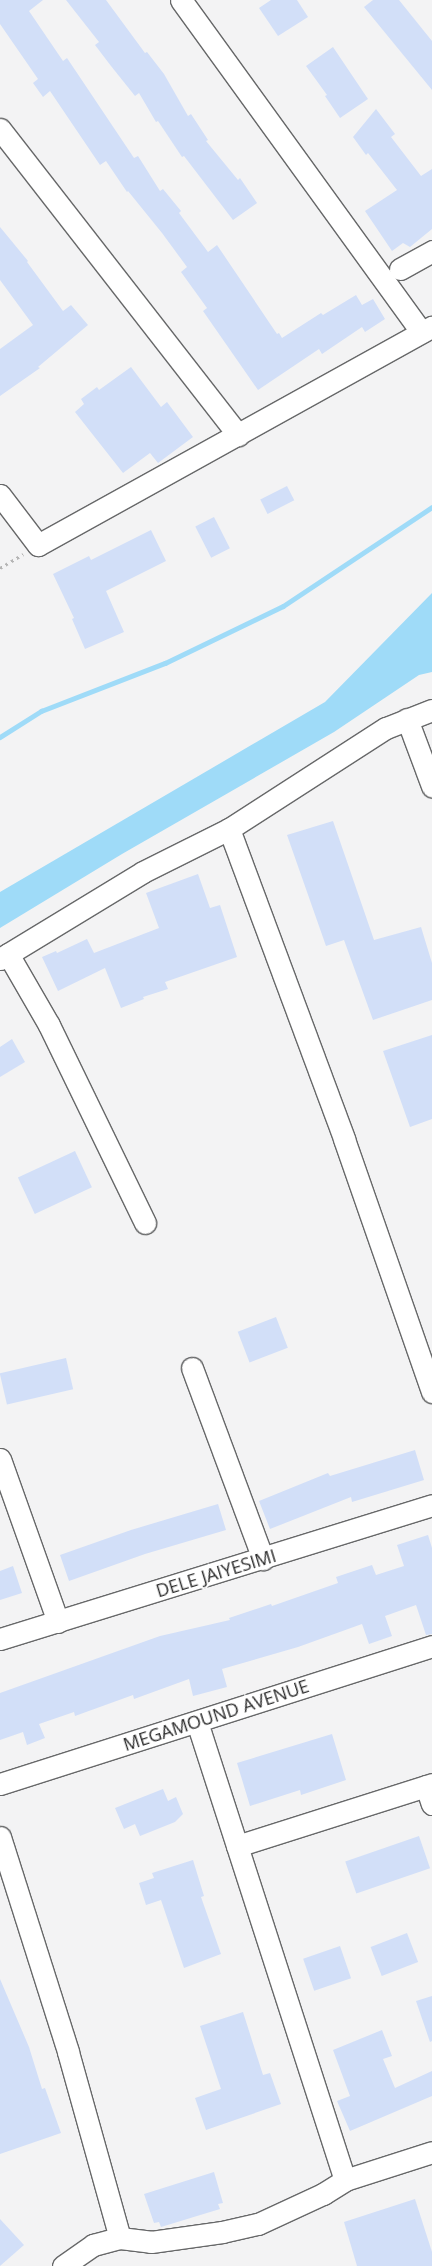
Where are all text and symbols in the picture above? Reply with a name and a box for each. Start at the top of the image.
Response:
street label: DELE JAIYESIMI [153,1544,279,1602]
street label: MEGAMOUND AVENUE [120,1675,312,1755]

